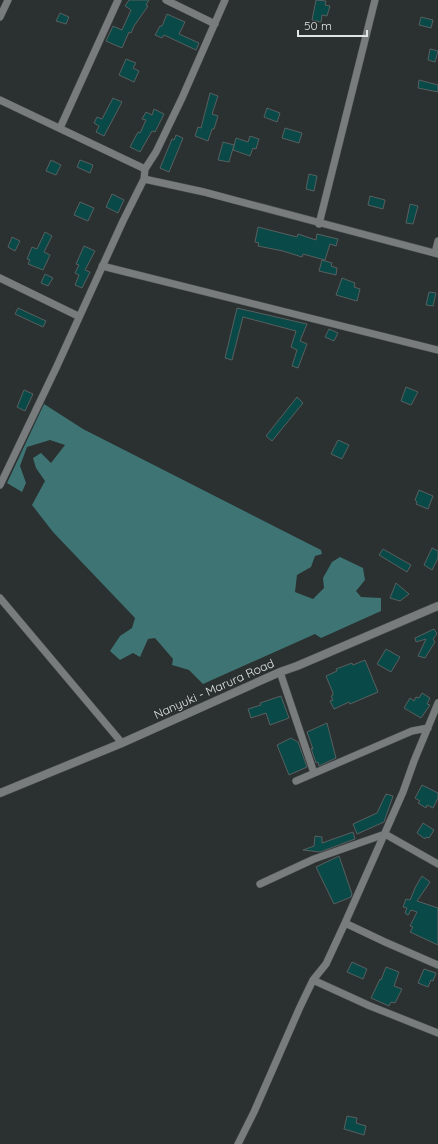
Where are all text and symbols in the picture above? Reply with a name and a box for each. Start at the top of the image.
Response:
scale bar [298,12,367,38]
text: 50 m [304,18,332,33]
street label: Nanyuki - Marura Road [151,655,276,722]

